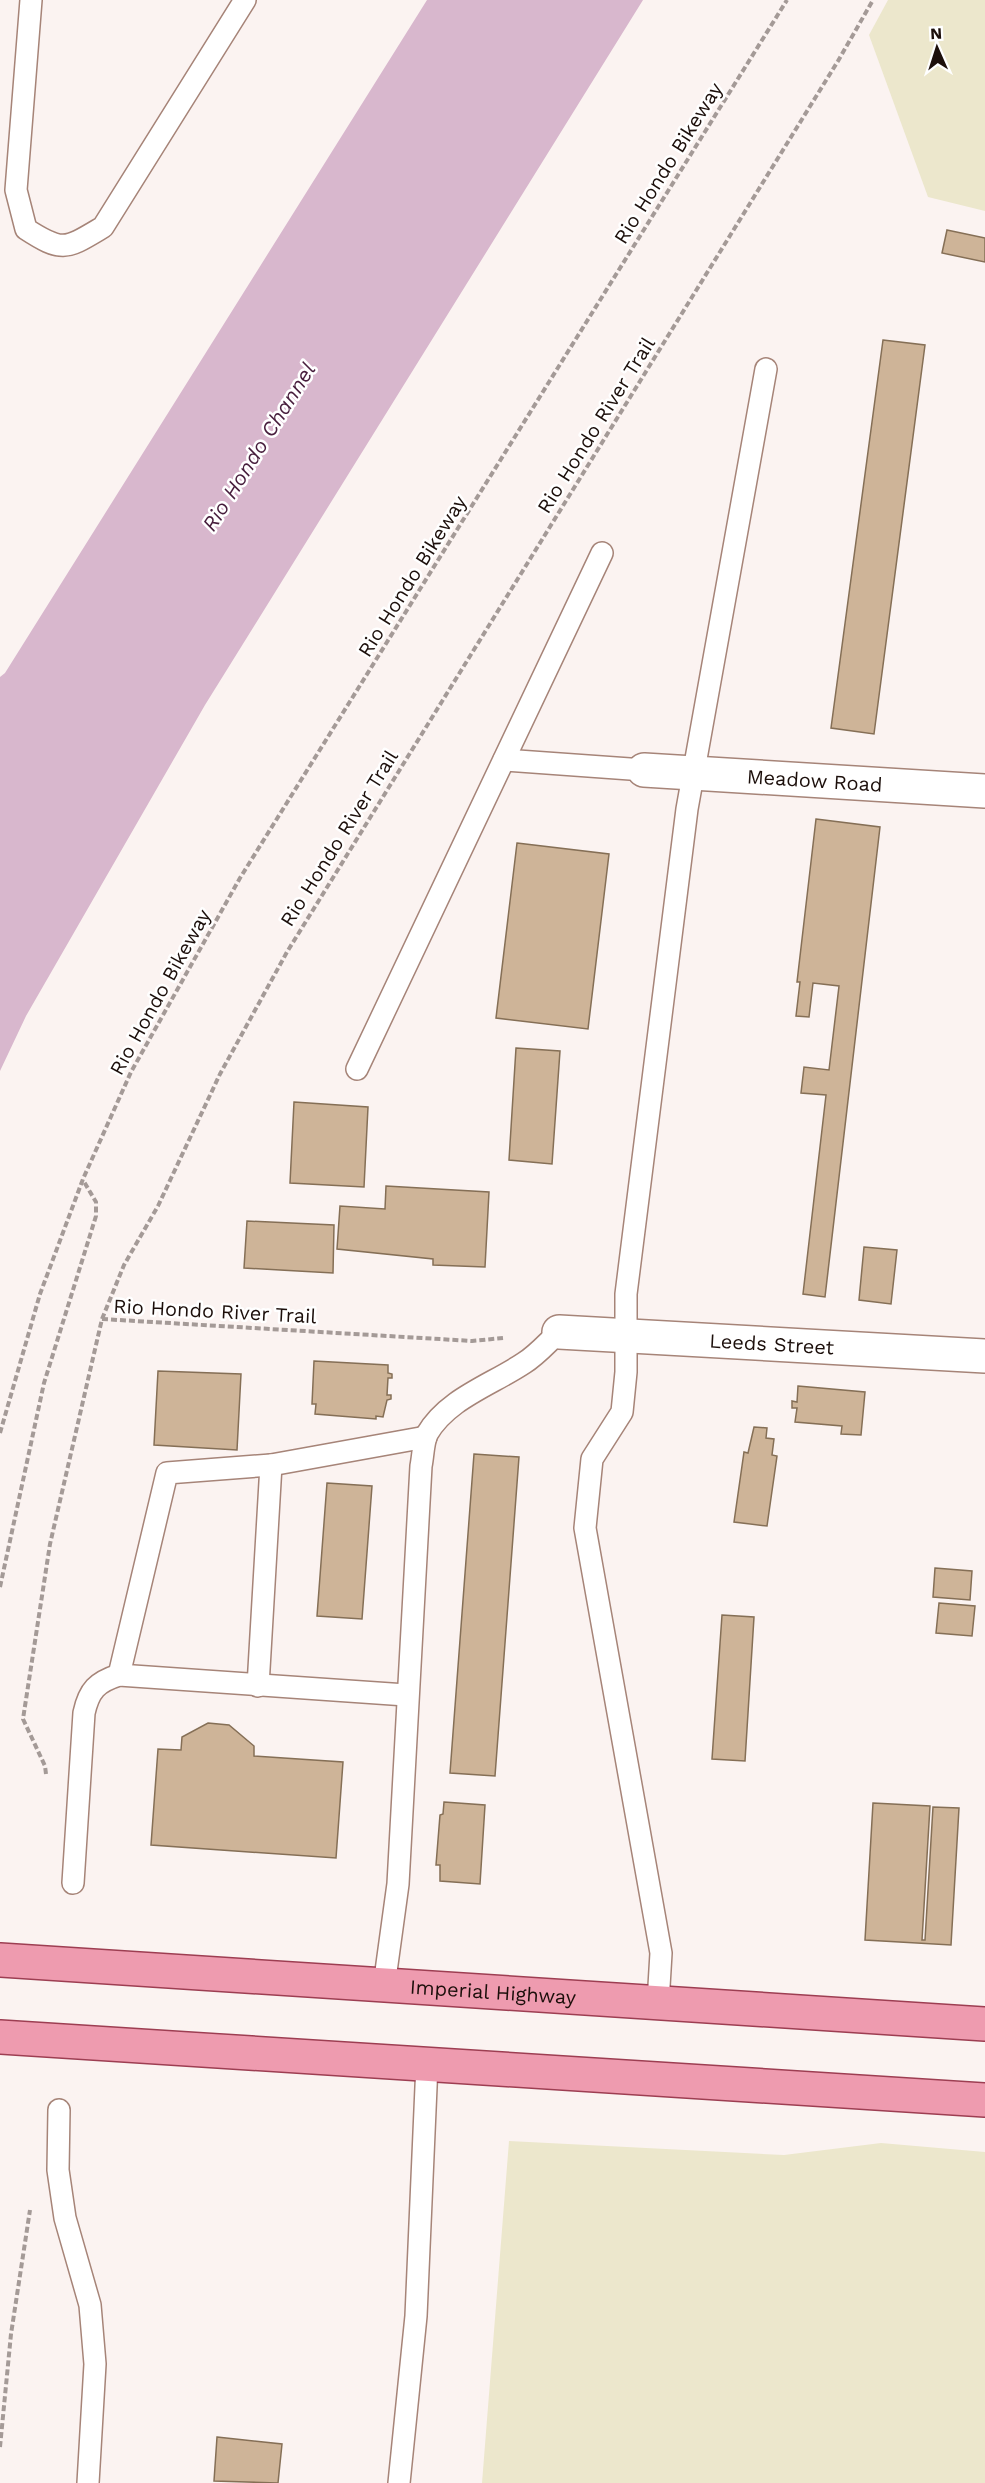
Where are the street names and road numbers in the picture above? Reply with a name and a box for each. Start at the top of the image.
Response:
street label: Rio Hondo Bikeway [609,77,728,248]
street label: Rio Hondo River Trail [532,332,660,518]
street label: Rio Hondo Bikeway [353,490,472,661]
street label: Rio Hondo River Trail [275,745,403,931]
street label: Meadow Road [746,764,883,797]
street label: Rio Hondo Bikeway [104,904,216,1079]
street label: Rio Hondo River Trail [113,1294,317,1328]
street label: Leeds Street [709,1328,835,1360]
street label: Imperial Highway [409,1975,577,2009]

